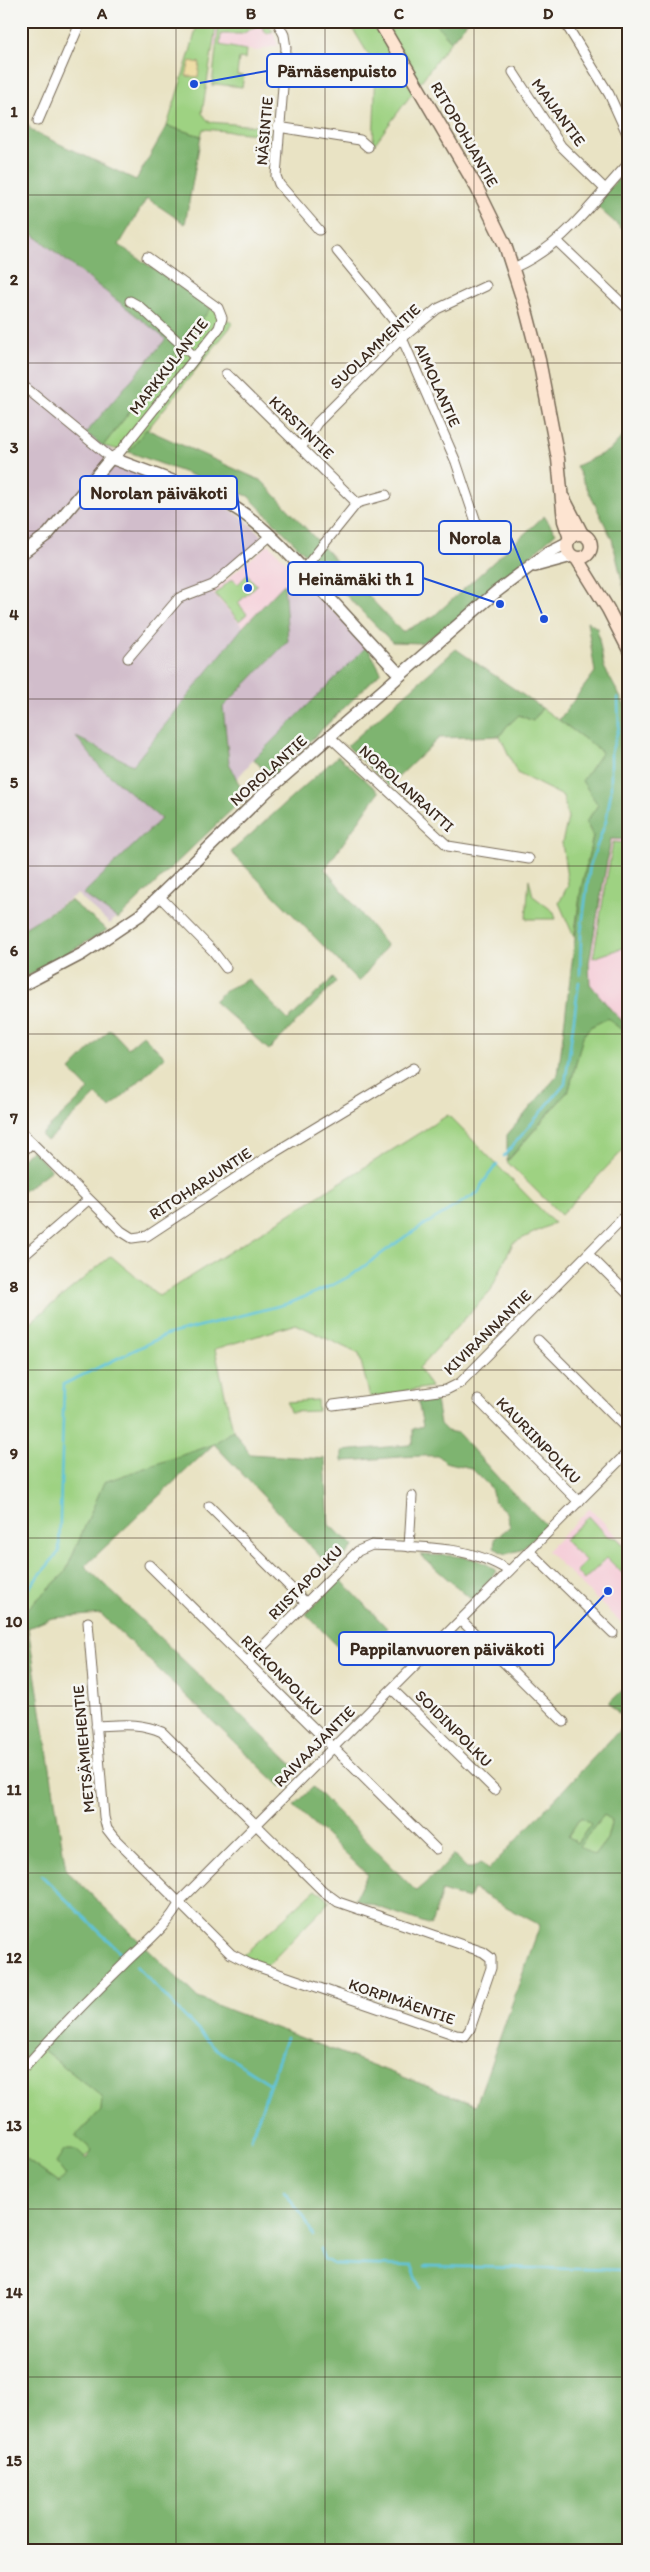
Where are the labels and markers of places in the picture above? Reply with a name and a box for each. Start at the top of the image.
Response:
callout: Pärnäsenpuisto [267,54,407,87]
callout: Norolan päiväkoti [80,476,237,509]
callout: Norola [439,521,511,554]
callout: Heinämäki th 1 [288,562,423,595]
callout: Pappilanvuoren päiväkoti [339,1632,554,1665]

